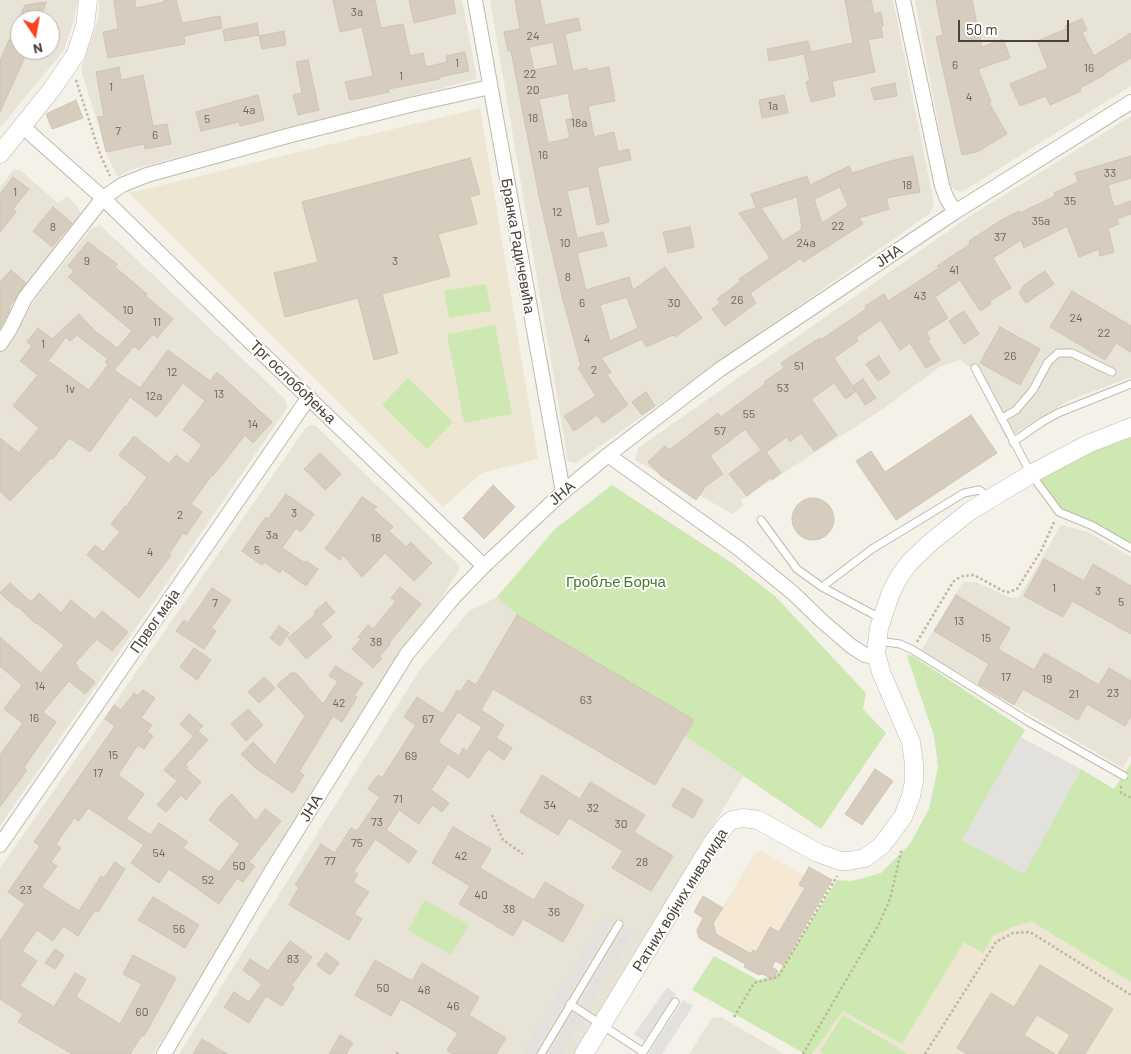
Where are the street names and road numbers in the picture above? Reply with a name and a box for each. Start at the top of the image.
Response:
street label: Бранка Радичевића [497,177,539,315]
street label: ЈНА [872,241,906,271]
street label: Трг ослобођења [246,336,340,428]
street label: ЈНА [545,477,579,509]
street label: Првог маја [126,586,184,656]
street label: ЈНА [296,791,326,825]
street label: Ратних војних инвалида [629,825,731,975]

